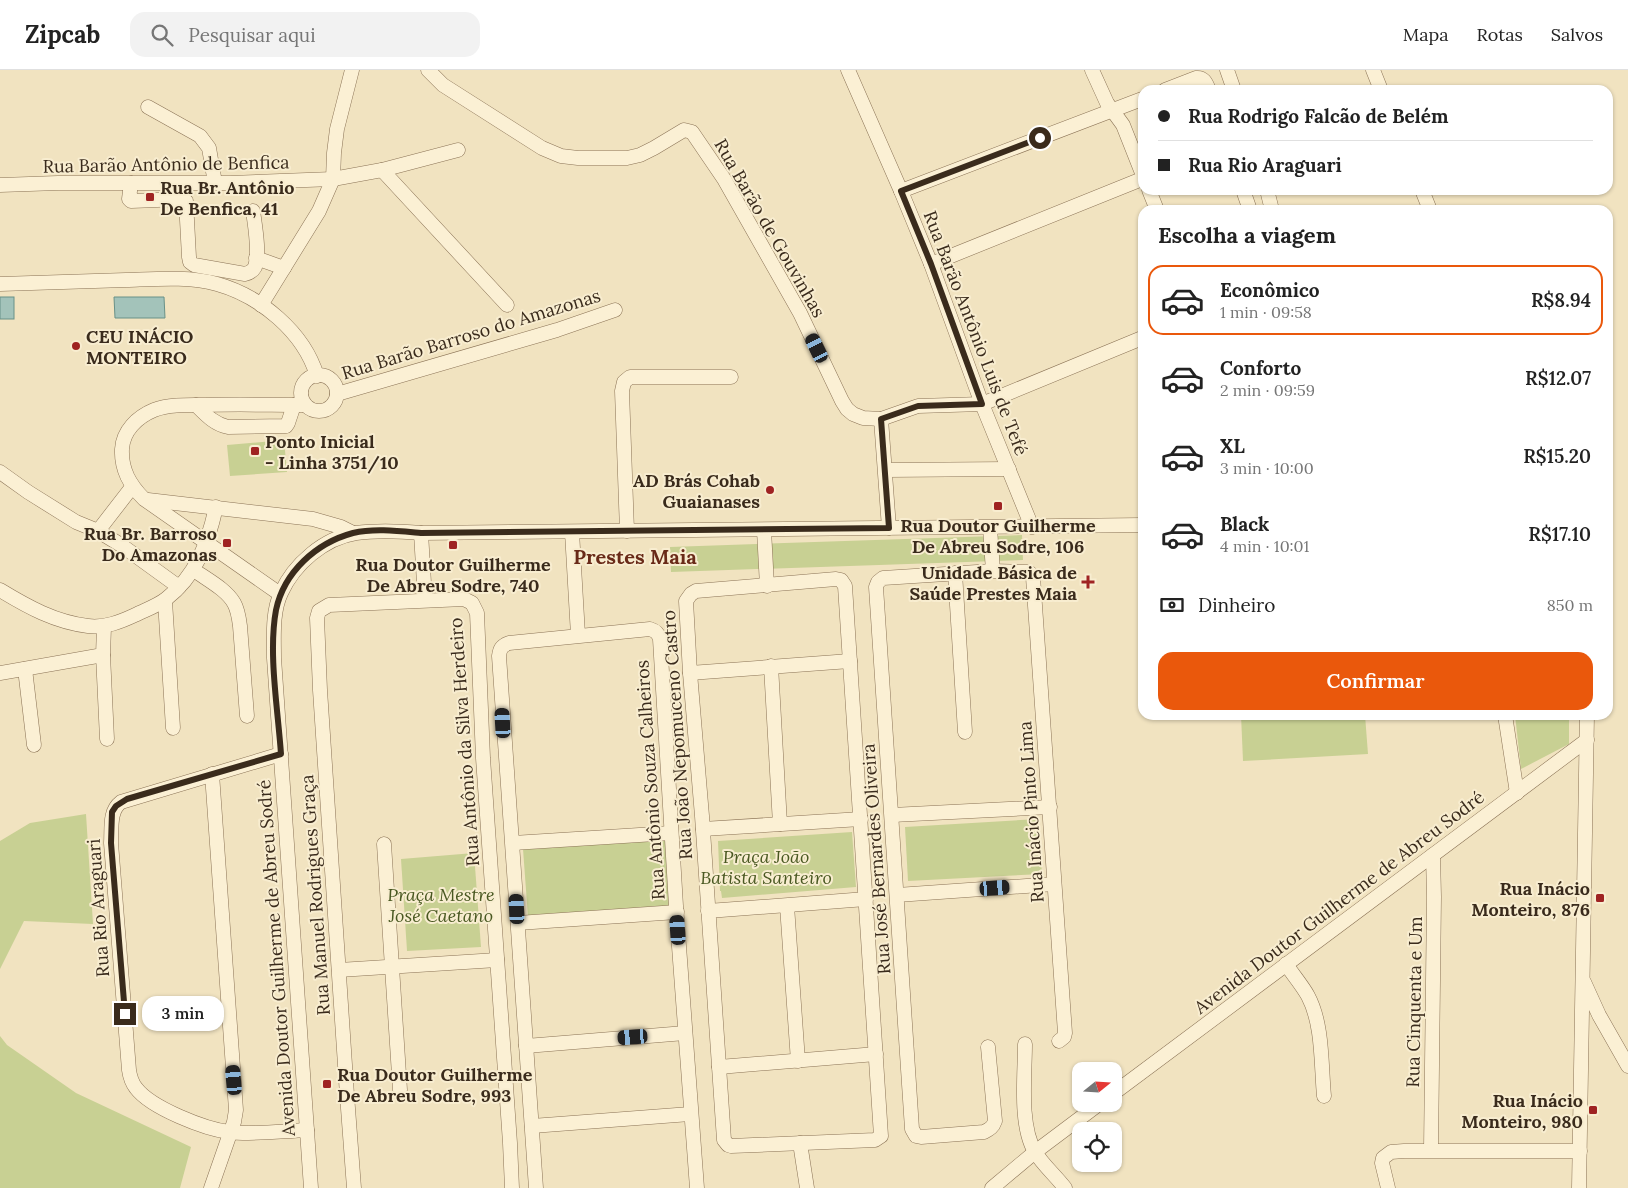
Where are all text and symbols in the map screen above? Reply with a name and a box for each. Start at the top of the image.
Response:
search box [130,12,480,57]
text: Zipcab [25,19,100,50]
icon: search [148,21,176,49]
text: Pesquisar aqui [188,23,316,47]
text: Mapa [1403,23,1449,46]
text: Rotas [1477,23,1523,46]
text: Salvos [1551,23,1603,46]
text: Rua Rodrigo Falcão de Belém [1188,104,1448,128]
route start [1029,127,1051,149]
street label: Rua Barão de Gouvinhas [709,135,831,321]
street label: Rua Barão Antônio de Benfica [42,150,290,178]
text: Rua Rio Araguari [1188,153,1342,177]
place label: Rua Br. Antônio De Benfica, 41 [160,176,294,220]
marker: Rua Br. Antônio De Benfica, 41 [144,191,156,203]
street label: Rua Barão Antônio Luis de Tefé [919,207,1033,459]
text: Escolha a viagem [1158,221,1336,249]
icon: car [1160,278,1205,323]
text: Econômico [1220,278,1320,302]
street label: Rua Barão Barroso do Amazonas [339,284,603,384]
text: R$8.94 [1531,288,1591,312]
text: 1 min · 09:58 [1220,302,1312,322]
place label: CEU INÁCIO MONTEIRO [86,325,193,369]
car [803,331,830,365]
marker: CEU INÁCIO MONTEIRO [70,340,82,352]
icon: car [1160,356,1205,401]
text: Conforto [1220,356,1301,380]
text: R$12.07 [1525,366,1591,390]
text: 2 min · 09:59 [1220,380,1315,400]
place label: Ponto Inicial - Linha 3751/10 [265,430,399,474]
icon: car [1160,434,1205,479]
text: XL [1220,434,1245,458]
text: R$15.20 [1523,444,1591,468]
marker: Ponto Inicial - Linha 3751/10 [249,445,261,457]
text: 3 min · 10:00 [1220,458,1314,478]
place label: AD Brás Cohab Guaianases [633,469,760,513]
marker: AD Brás Cohab Guaianases [764,484,776,496]
marker: Rua Doutor Guilherme De Abreu Sodre, 106 [992,500,1004,512]
icon: car [1160,512,1205,557]
text: Black [1220,512,1269,536]
place label: Rua Doutor Guilherme De Abreu Sodre, 106 [900,514,1096,558]
place label: Rua Br. Barroso Do Amazonas [83,522,217,566]
text: R$17.10 [1528,522,1591,546]
text: 4 min · 10:01 [1220,536,1309,556]
marker: Rua Br. Barroso Do Amazonas [221,537,233,549]
marker: Rua Doutor Guilherme De Abreu Sodre, 740 [447,539,459,551]
district label: Prestes Maia [573,544,697,569]
place label: Rua Doutor Guilherme De Abreu Sodre, 740 [355,553,551,597]
place label: Unidade Básica de Saúde Prestes Maia [909,561,1078,605]
marker: Unidade Básica de Saúde Prestes Maia [1081,575,1095,589]
icon: cash [1158,591,1186,619]
text: Dinheiro [1198,593,1275,617]
text: 850 m [1547,595,1593,615]
street label: Rua João Nepomuceno Castro [657,610,697,860]
street label: Rua Antônio da Silva Herdeiro [444,617,484,867]
button: Confirmar [1158,652,1593,710]
street label: Rua Antônio Souza Calheiros [630,659,670,901]
car [494,708,511,738]
street label: Rua Inácio Pinto Lima [1013,720,1049,904]
street label: Rua José Bernardes Oliveira [856,743,896,975]
street label: Rua Manuel Rodrigues Graça [295,774,335,1016]
street label: Avenida Doutor Guilherme de Abreu Sodré [252,779,300,1138]
street label: Avenida Doutor Guilherme de Abreu Sodré [1189,785,1489,1019]
street label: Rua Rio Araguari [82,838,114,978]
park label: Praça João Batista Santeiro [700,845,832,889]
place label: Rua Inácio Monteiro, 876 [1471,877,1590,921]
car [979,879,1010,897]
park label: Praça Mestre José Caetano [387,883,495,927]
marker: Rua Inácio Monteiro, 876 [1594,892,1606,904]
car [508,894,525,924]
car [669,915,686,945]
street label: Rua Cinquenta e Um [1401,916,1427,1088]
callout: 3 min [142,996,225,1032]
route end [114,1003,136,1025]
text: 3 min [162,1003,204,1023]
car [617,1028,648,1046]
north arrow [1072,1062,1122,1112]
map controls [1072,1062,1122,1172]
place label: Rua Doutor Guilherme De Abreu Sodre, 993 [337,1063,533,1107]
car [225,1064,242,1096]
marker: Rua Doutor Guilherme De Abreu Sodre, 993 [321,1078,333,1090]
place label: Rua Inácio Monteiro, 980 [1461,1089,1583,1133]
marker: Rua Inácio Monteiro, 980 [1587,1104,1599,1116]
button: locate [1072,1122,1122,1172]

